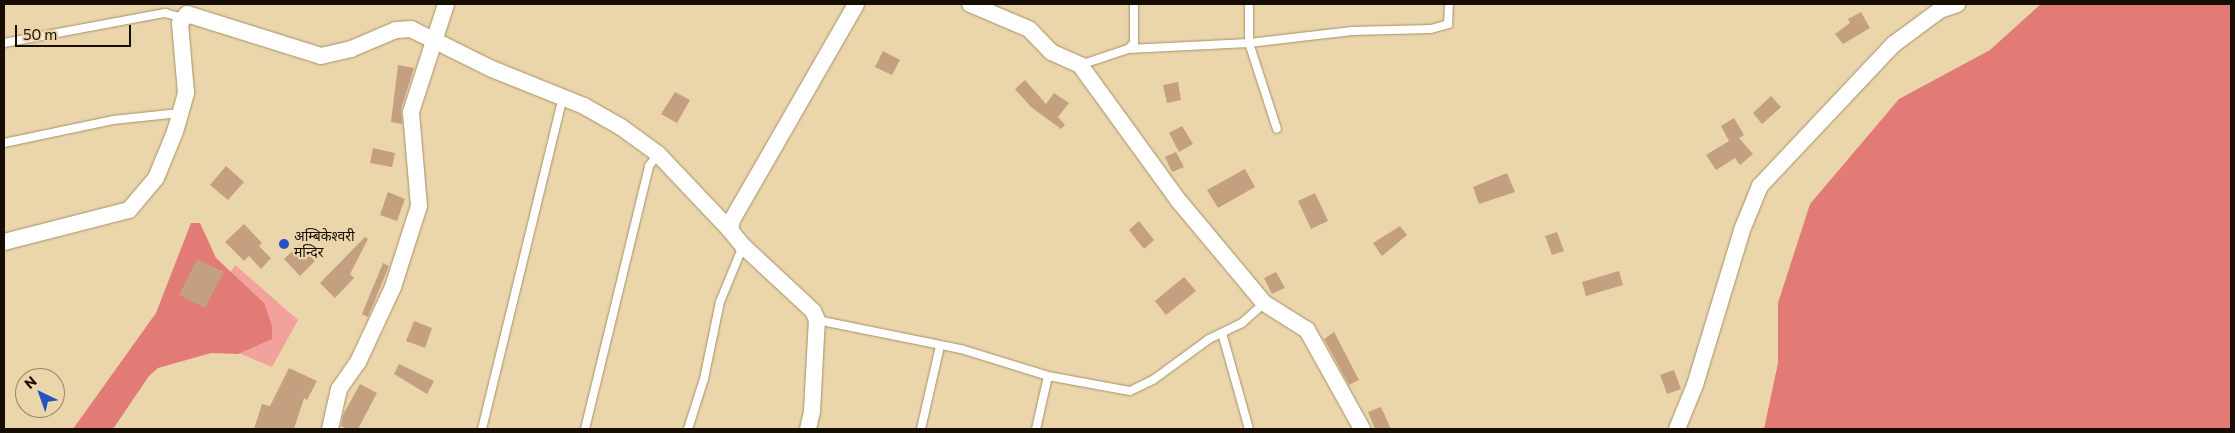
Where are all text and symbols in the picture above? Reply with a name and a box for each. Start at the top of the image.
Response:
scale bar [18,15,134,47]
text: 50 m [23,25,57,43]
place label: अम्बिकेश्‍वरी मन्दिर [294,228,355,260]
marker: अम्बिकेश्‍वरी मन्दिर [278,238,290,250]
north arrow [15,368,65,418]
text: N [21,372,40,392]

